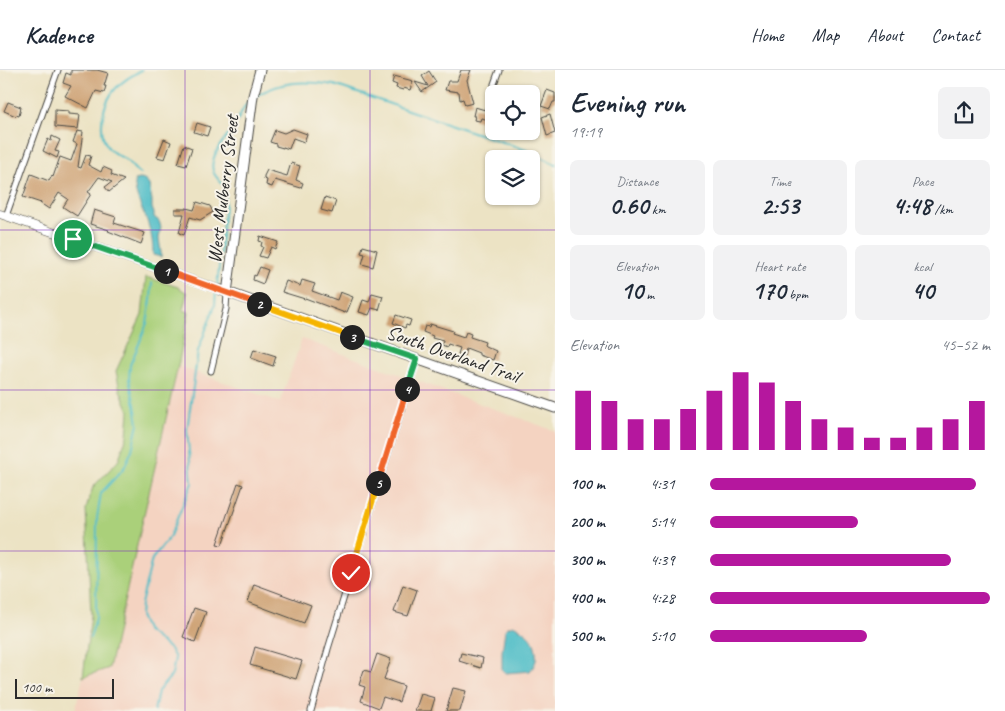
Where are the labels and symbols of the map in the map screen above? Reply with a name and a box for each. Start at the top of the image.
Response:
street label: West Mulberry Street [202,111,245,264]
pin [52,218,94,260]
pin: 1 [154,258,178,284]
pin: 2 [246,292,272,316]
street label: South Overland Trail [383,320,526,390]
pin: 3 [340,324,364,350]
pin: 4 [394,376,420,402]
pin: 5 [366,470,390,496]
pin [330,552,372,594]
scale bar [15,676,114,699]

